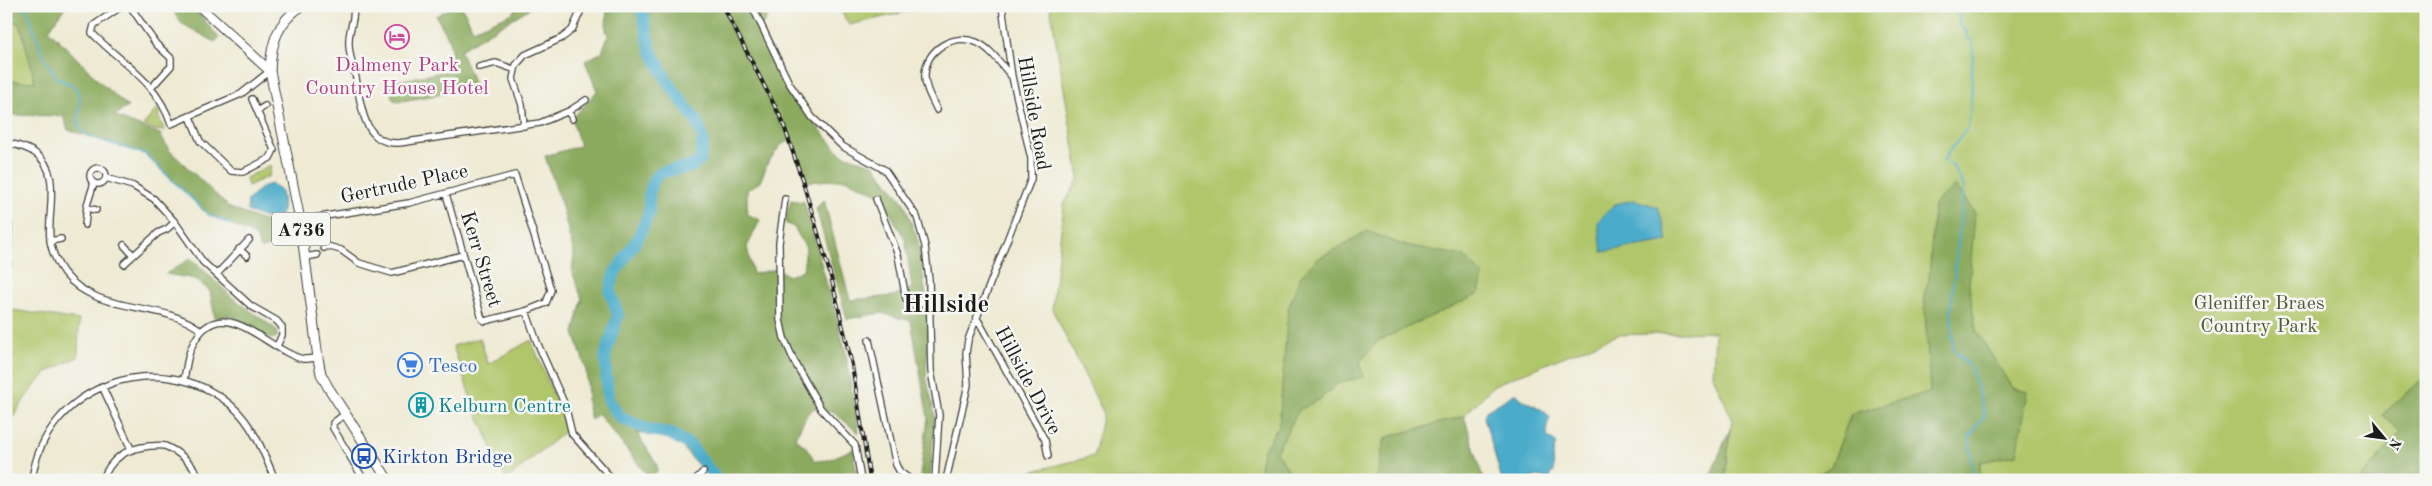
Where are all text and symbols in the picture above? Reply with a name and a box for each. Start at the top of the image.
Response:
hotel icon: Dalmeny Park Country House Hotel [384,24,410,50]
street label: Hillside Road [1013,55,1053,172]
place label: Dalmeny Park Country House Hotel [305,56,489,99]
street label: Gertrude Place [339,162,470,208]
street label: Kerr Street [456,209,504,310]
road number: A736 [272,212,330,245]
district label: Hillside [903,293,989,318]
park label: Gleniffer Braes Country Park [2193,294,2325,337]
street label: Hillside Drive [990,324,1064,438]
supermarket icon: Tesco [397,352,423,378]
place label: Tesco [428,357,477,377]
building icon: Kelburn Centre [408,392,434,418]
place label: Kelburn Centre [438,397,571,417]
north arrow [2360,414,2410,464]
text: N [2386,436,2403,452]
bus stop icon: Kirkton Bridge [351,443,377,469]
place label: Kirkton Bridge [382,448,512,468]

